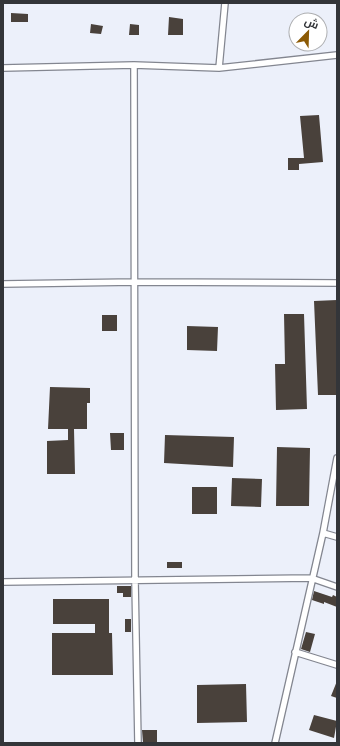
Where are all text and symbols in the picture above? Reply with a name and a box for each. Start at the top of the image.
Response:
north arrow [288,12,328,52]
text: ش [303,14,321,32]

